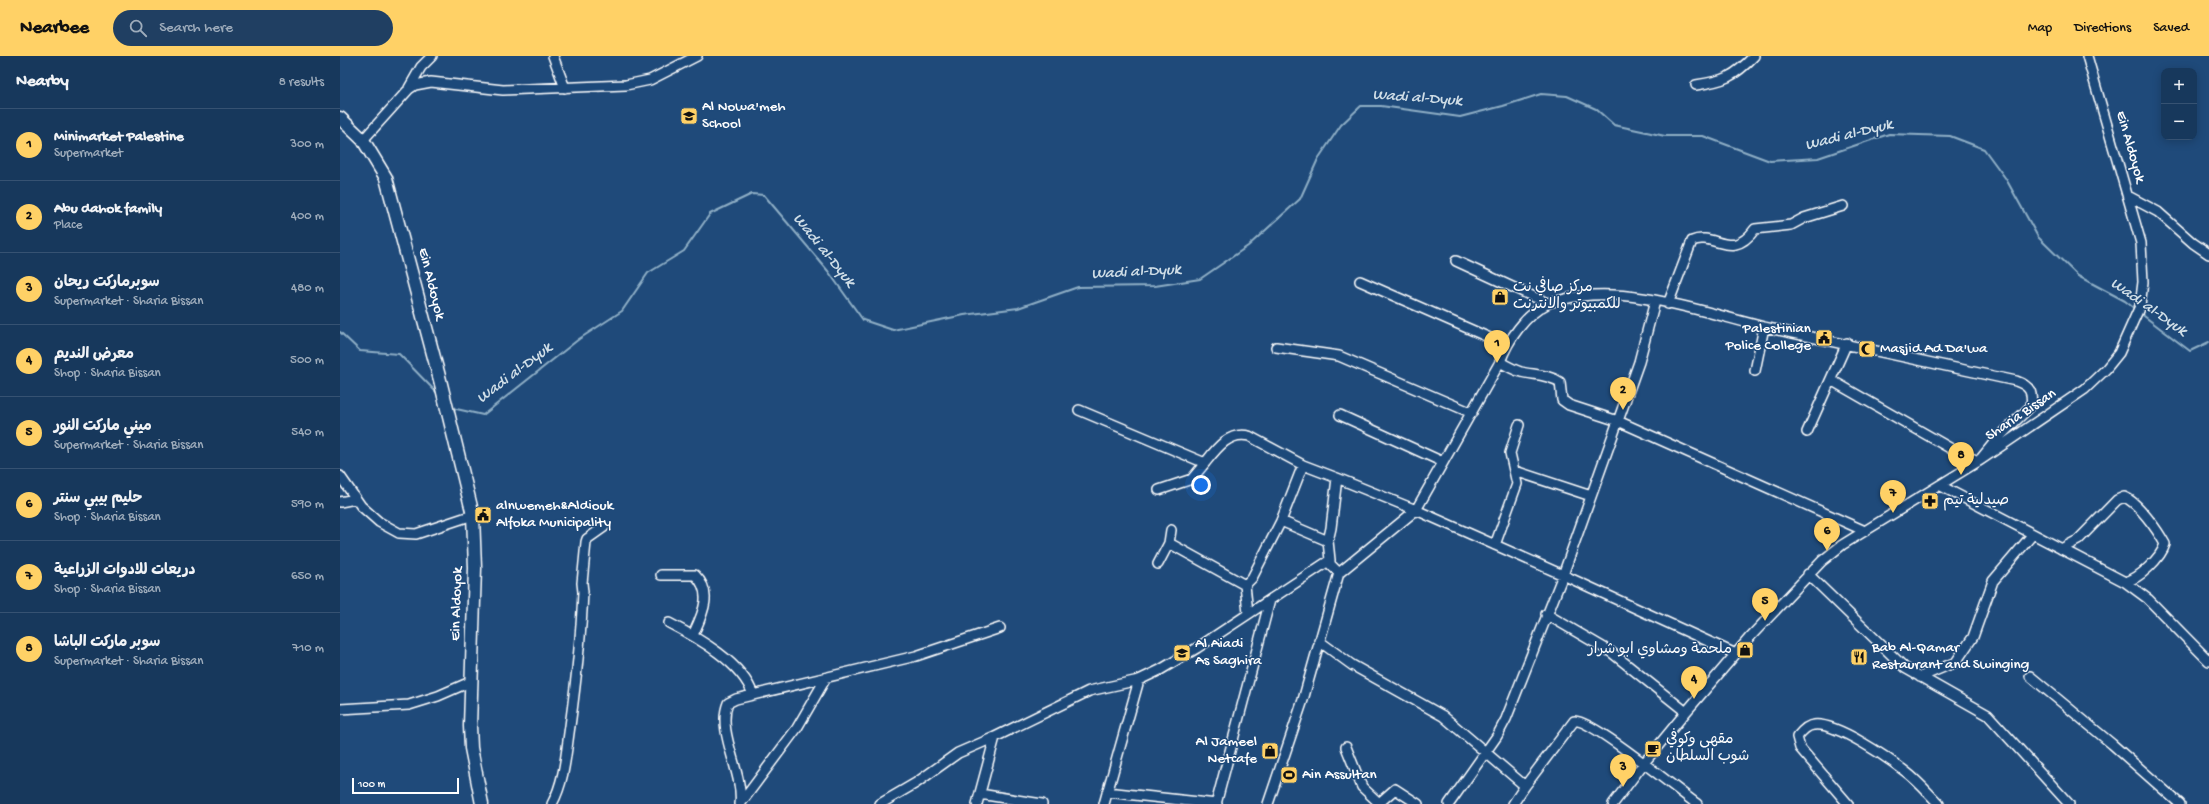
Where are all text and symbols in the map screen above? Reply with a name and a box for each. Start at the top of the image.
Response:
search box [113,10,393,46]
text: Nearbee [20,17,89,40]
icon: search [127,17,149,39]
text: Search here [159,19,233,37]
text: Map [2028,20,2052,37]
text: Directions [2074,20,2131,37]
text: Saved [2153,20,2189,37]
map controls [2161,68,2197,140]
button: + [2161,68,2197,104]
text: Nearby [16,72,69,92]
text: 8 results [279,75,324,90]
water label: Wadi al-Dyuk [1372,86,1464,112]
place label: Al Nowa'meh School [702,98,786,133]
button: − [2161,104,2197,140]
school or university icon: Al Nowa'meh School [679,106,699,126]
street label: Ein Aldoyok [2111,109,2149,186]
water label: Wadi al-Dyuk [1803,116,1897,156]
text: Minimarket Palestine [54,128,184,146]
text: 1 [26,137,32,152]
text: 300 m [290,137,324,152]
text: Supermarket [54,146,123,161]
text: Abu dahok family [54,200,162,218]
text: 2 [26,209,32,224]
text: 400 m [291,209,324,224]
water label: Wadi al-Dyuk [787,210,860,293]
text: Place [54,218,82,233]
street label: Ein Aldoyok [413,246,449,323]
water label: Wadi al-Dyuk [1091,261,1183,285]
text: سوبرماركت ريحان [54,274,160,292]
water label: Wadi al-Dyuk [2106,275,2192,343]
place label: مركز صافي نت للكمبيوتر والانترنت [1513,276,1621,314]
text: 3 [26,281,32,296]
text: 480 m [291,281,324,296]
shop icon: مركز صافي نت للكمبيوتر والانترنت [1490,287,1510,307]
text: Supermarket · Sharia Bissan [54,294,203,309]
place label: Palestinian Police College [1724,320,1811,355]
public building icon: Palestinian Police College [1814,328,1834,348]
pin: 1 [1484,330,1510,363]
water label: Wadi al-Dyuk [474,338,558,409]
mosque icon: Masjid Ad Da'wa [1857,339,1877,359]
place label: Masjid Ad Da'wa [1880,340,1988,358]
text: معرض النديم [54,346,134,364]
text: 4 [26,353,32,368]
text: 500 m [290,353,324,368]
text: Shop · Sharia Bissan [54,366,161,381]
pin: 2 [1610,377,1636,410]
street label: Sharia Bissan [1982,385,2060,445]
text: ميني ماركت النور [54,418,152,436]
text: 5 [26,425,32,440]
text: 540 m [291,425,324,440]
text: Supermarket · Sharia Bissan [54,438,203,453]
pin: 8 [1948,442,1974,475]
your location [1191,475,1211,495]
pin: 7 [1880,480,1906,513]
text: حليم بيبي سنتر [54,490,142,508]
pharmacy icon: صيدلية تيم [1920,491,1940,511]
place label: صيدلية تيم [1943,492,2009,511]
text: 6 [26,497,32,512]
text: 590 m [291,497,324,512]
place label: alnwemeh&Aldiouk Alfoka Municipality [496,497,615,532]
public building icon: alnwemeh&Aldiouk Alfoka Municipality [473,505,493,525]
text: Shop · Sharia Bissan [54,510,161,525]
pin: 6 [1814,518,1840,551]
text: دريعات للادوات الزراعية [54,562,195,580]
street label: Ein Aldoyok [447,565,467,641]
text: 7 [26,569,32,584]
text: 650 m [291,569,324,584]
text: Shop · Sharia Bissan [54,582,161,597]
pin: 5 [1752,588,1778,621]
text: سوبر ماركت الباشا [54,634,160,652]
place label: Al Aiadi As Saghira [1195,635,1262,670]
place label: Bab Al-Qamar Restaurant and Swinging [1871,639,2029,674]
shop icon: ملحمة ومشاوي ابو شرار [1735,640,1755,660]
text: 8 [25,641,33,656]
text: 710 m [292,641,324,656]
place label: ملحمة ومشاوي ابو شرار [1587,641,1732,659]
school or university icon: Al Aiadi As Saghira [1172,643,1192,663]
restaurant icon: Bab Al-Qamar Restaurant and Swinging [1849,647,1869,667]
text: Supermarket · Sharia Bissan [54,654,203,669]
pin: 4 [1681,666,1707,699]
place label: مقهى وكوفي شوب السلطان [1666,728,1749,766]
place label: Al Jameel Netcafe [1196,733,1257,768]
cafe icon: مقهى وكوفي شوب السلطان [1643,739,1663,759]
shop icon: Al Jameel Netcafe [1260,741,1280,761]
pin: 3 [1610,754,1636,787]
sports icon: Ain Assultan [1279,765,1299,785]
place label: Ain Assultan [1302,766,1377,784]
scale bar [352,776,459,795]
text: 100 m [358,779,385,791]

